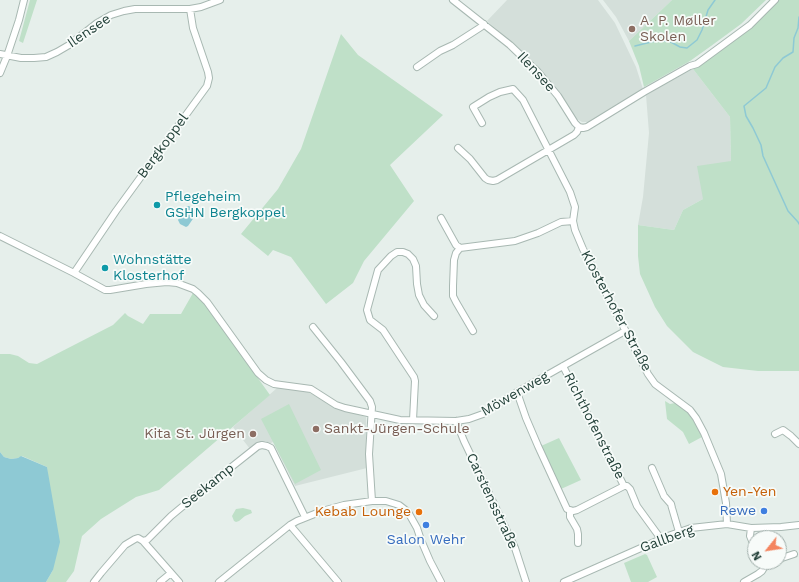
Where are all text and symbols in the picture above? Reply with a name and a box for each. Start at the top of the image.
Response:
street label: Ilensee [64,10,114,52]
place label: A. P. Møller Skolen [640,13,716,46]
marker: A. P. Møller Skolen [627,24,637,34]
street label: Ilensee [513,48,559,96]
street label: Bergkoppel [134,110,192,182]
place label: Pflegeheim GSHN Bergkoppel [165,189,285,222]
marker: Pflegeheim GSHN Bergkoppel [152,200,162,210]
street label: Klosterhofer Straße [577,248,655,374]
place label: Wohnstätte Klosterhof [113,252,192,284]
marker: Wohnstätte Klosterhof [100,263,110,273]
street label: Möwenweg [478,368,552,420]
street label: Richthofenstraße [560,370,628,482]
place label: Sankt-Jürgen-Schule [324,421,469,437]
marker: Sankt-Jürgen-Schule [311,424,321,434]
place label: Kita St. Jürgen [144,426,245,442]
marker: Kita St. Jürgen [248,429,258,439]
street label: Carstensstraße [462,450,522,552]
street label: Seekamp [178,460,238,512]
place label: Yen-Yen [723,484,776,500]
marker: Yen-Yen [710,487,720,497]
place label: Rewe [719,503,756,519]
place label: Kebab Lounge [315,504,411,520]
marker: Rewe [759,506,769,516]
marker: Kebab Lounge [414,507,424,517]
marker: Salon Wehr [421,520,431,530]
street label: Gallberg [638,521,696,557]
north arrow [747,530,787,570]
place label: Salon Wehr [387,532,465,548]
text: N [749,549,765,563]

